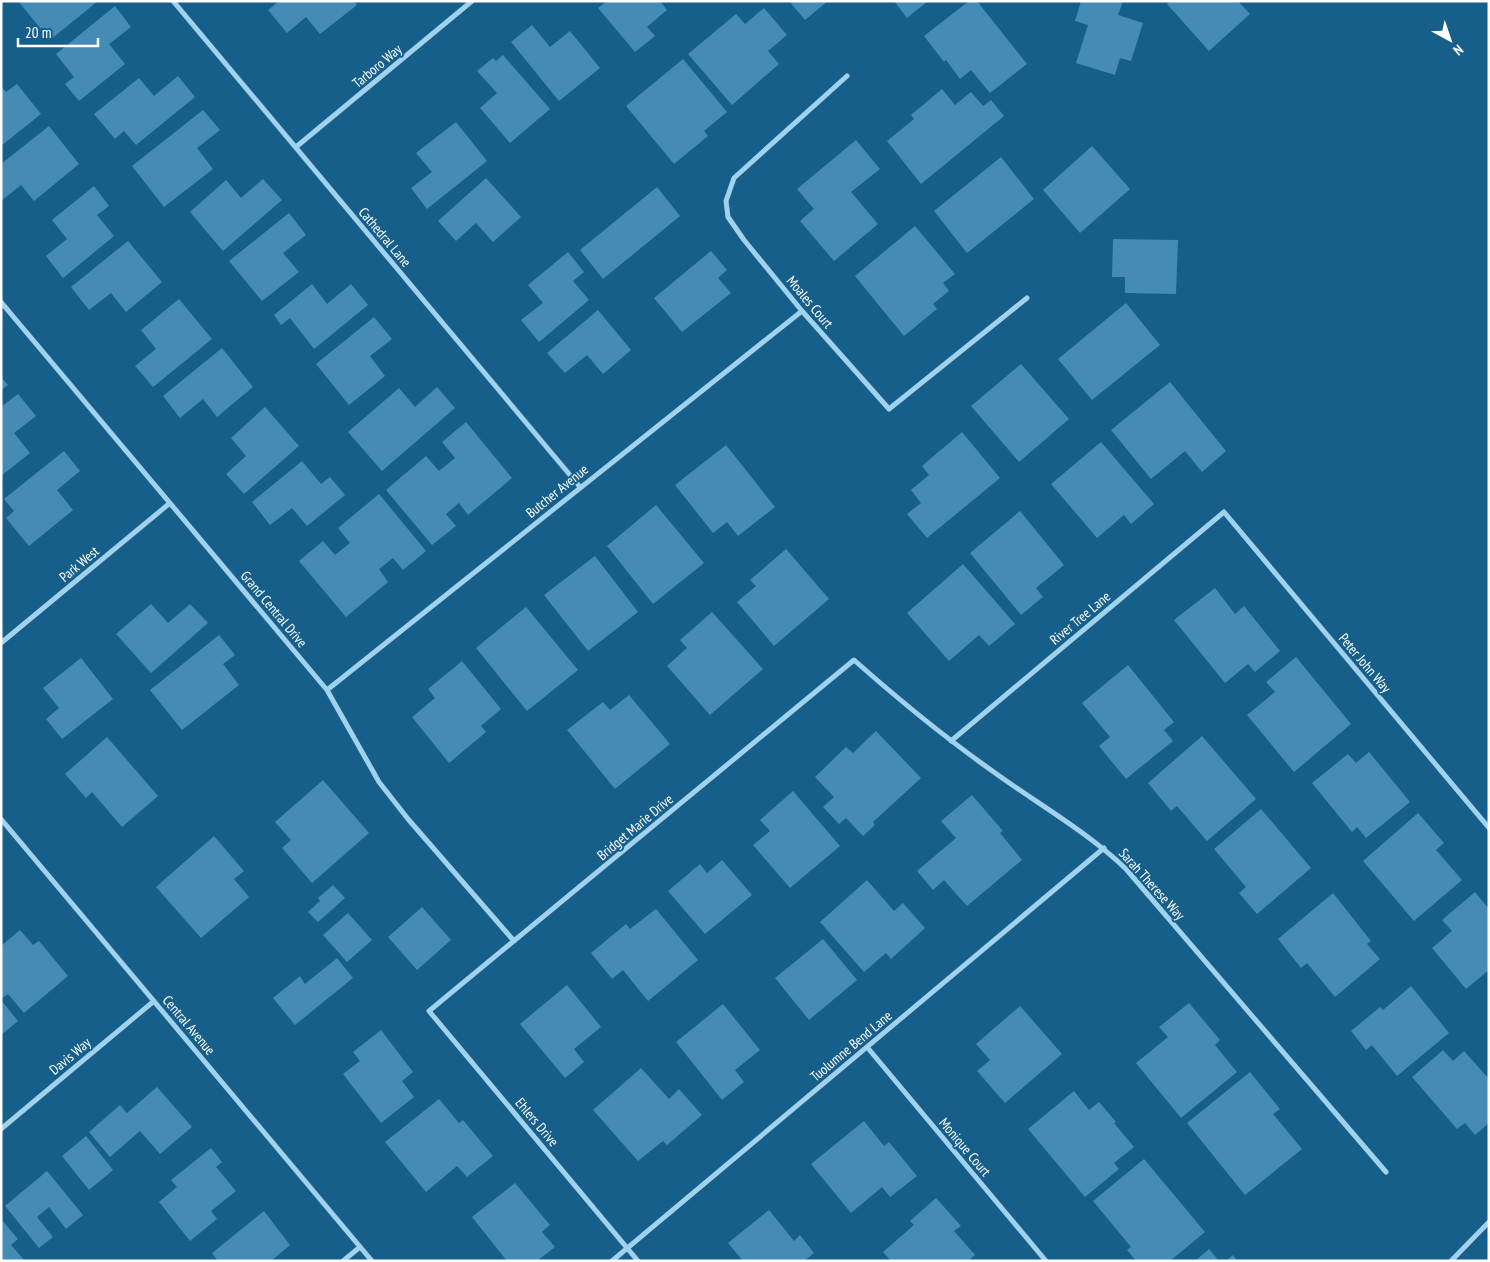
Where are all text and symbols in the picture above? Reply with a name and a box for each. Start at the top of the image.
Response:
scale bar [18,15,98,47]
north arrow [1425,15,1475,65]
text: 20 m [25,23,51,42]
street label: Tarboro Way [349,40,406,92]
text: N [1450,41,1467,59]
street label: Cathedral Lane [355,203,415,271]
street label: Moales Court [783,272,837,332]
street label: Butcher Avenue [522,460,592,522]
street label: Park West [55,542,103,586]
street label: Grand Central Drive [237,567,311,651]
street label: River Tree Lane [1046,587,1114,649]
street label: Peter John Way [1335,630,1396,697]
street label: Bridget Marie Drive [593,790,677,864]
street label: Sarah Therese Way [1115,844,1190,924]
street label: Central Avenue [159,991,219,1059]
street label: Tuolumne Bend Lane [806,1006,896,1085]
street label: Davis Way [46,1033,95,1079]
street label: Ehlers Drive [511,1094,563,1150]
street label: Monique Court [935,1114,995,1180]

